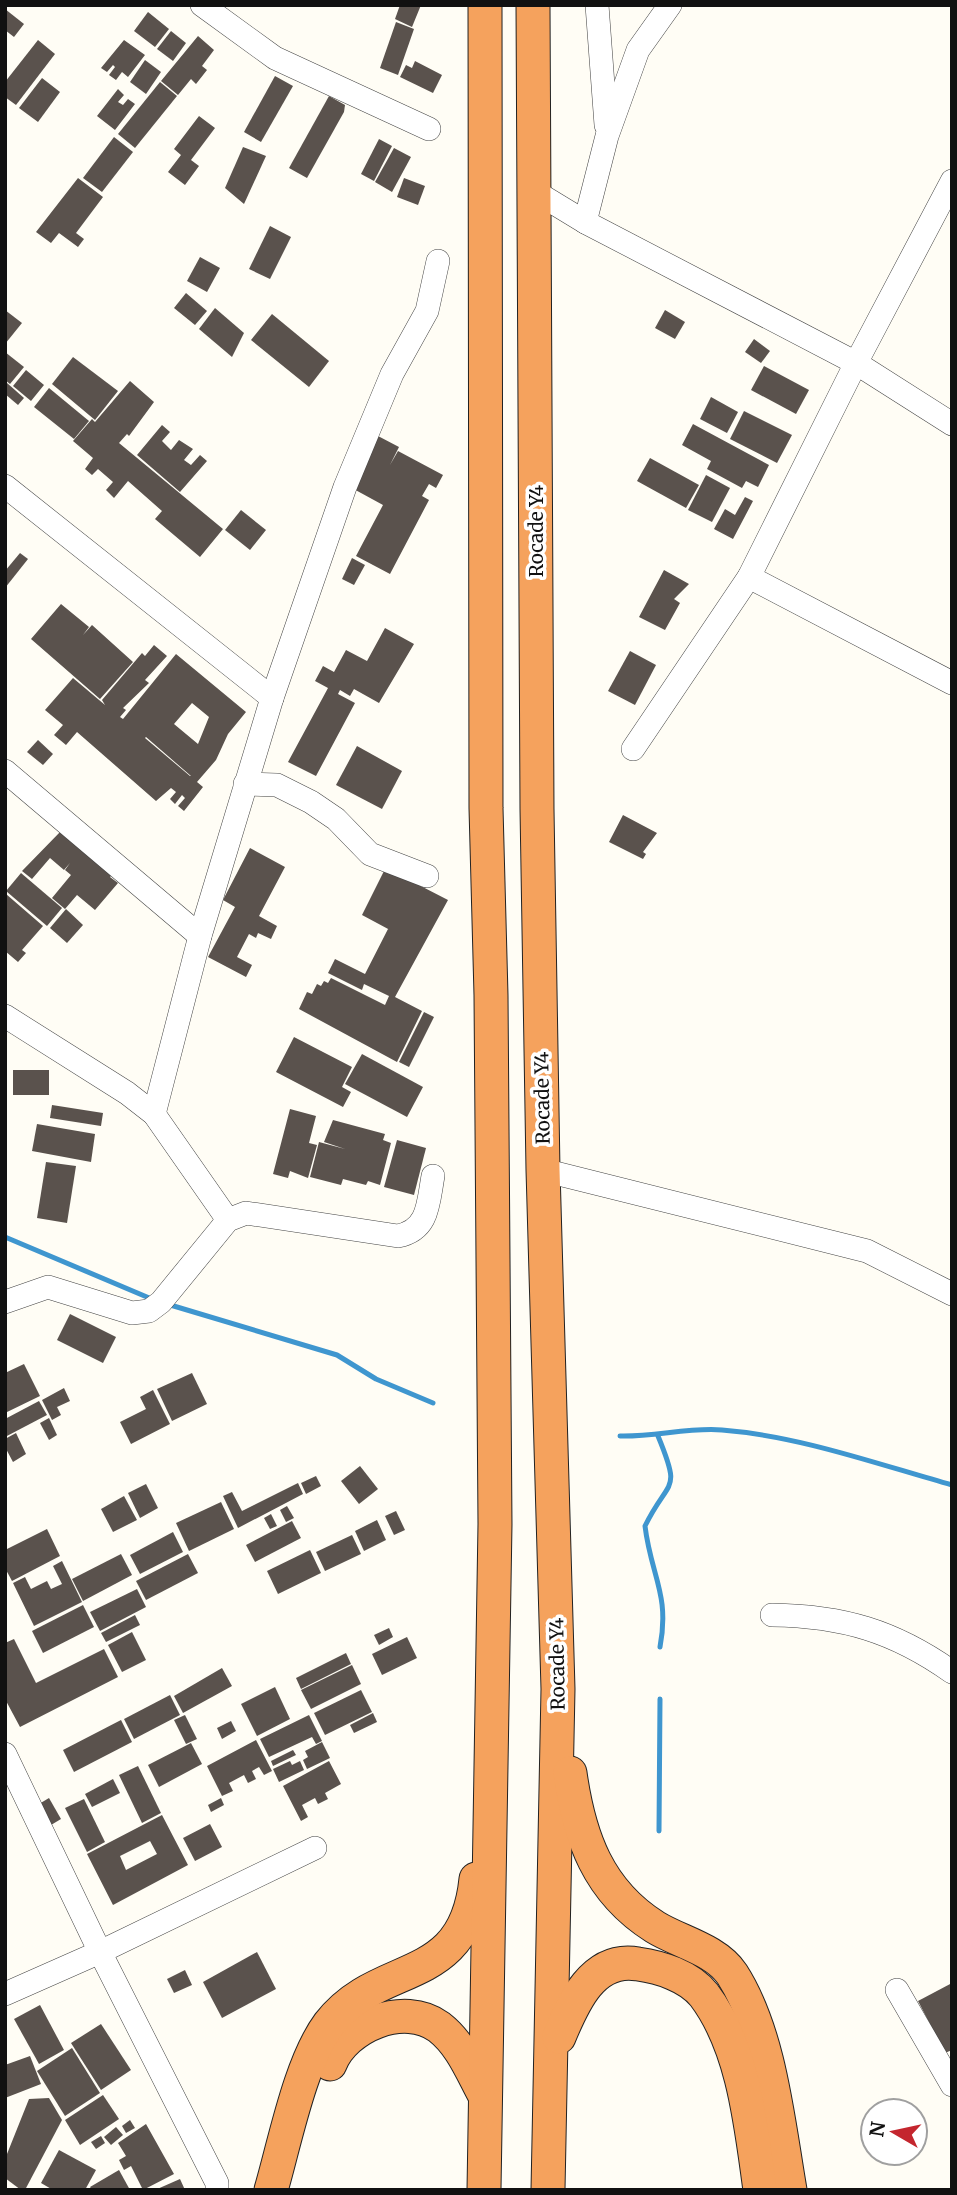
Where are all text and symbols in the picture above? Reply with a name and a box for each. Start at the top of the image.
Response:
street label: Rocade Y4 [524,484,548,577]
street label: Rocade Y4 [529,1051,555,1145]
street label: Rocade Y4 [544,1617,570,1711]
north arrow [859,2097,929,2167]
text: N [864,2120,890,2139]

